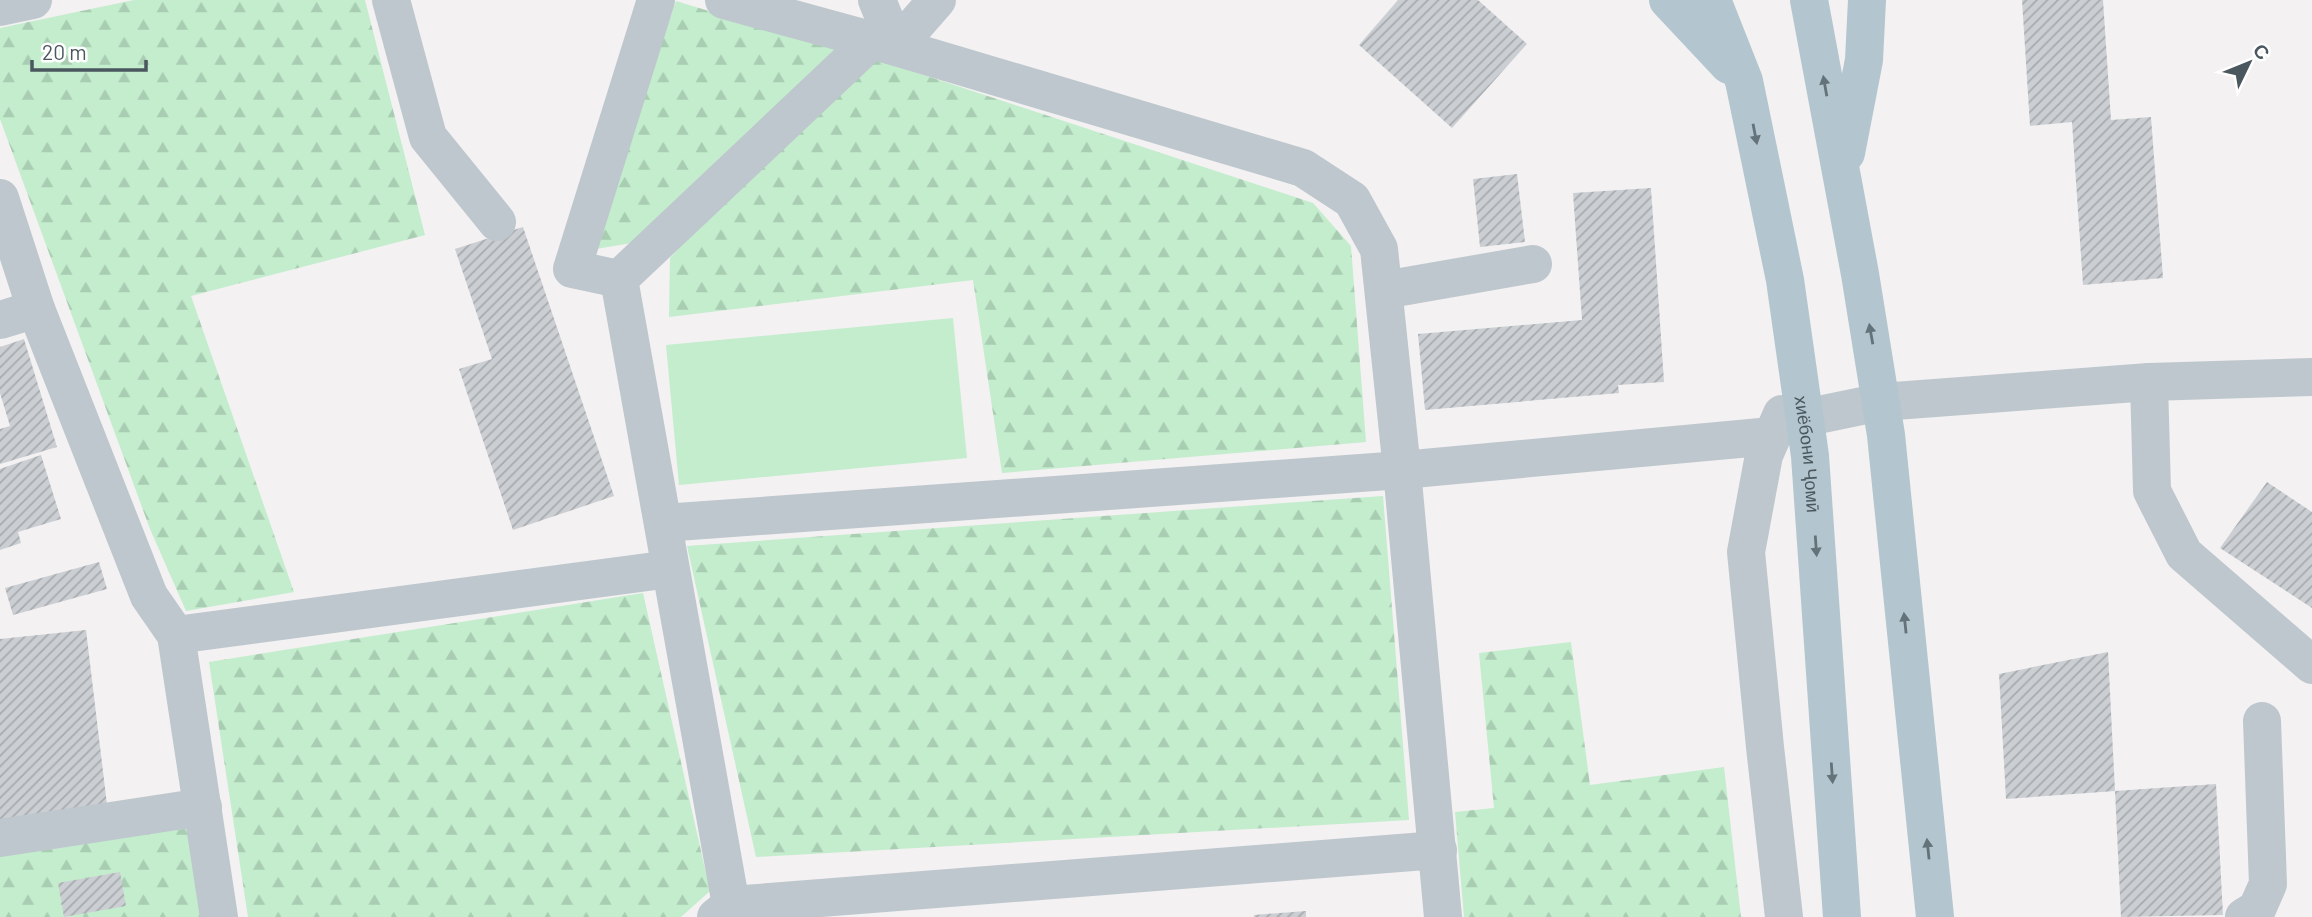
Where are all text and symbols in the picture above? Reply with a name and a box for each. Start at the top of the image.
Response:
scale bar [32,28,145,72]
north arrow [2214,28,2284,98]
text: С [2249,38,2275,64]
text: 20 m [42,39,87,64]
one-way arrow [1819,75,1830,97]
one-way arrow [1750,123,1761,145]
one-way arrow [1865,323,1876,345]
street label: хиёбони Ҷомӣ [1791,394,1825,513]
one-way arrow [1811,535,1822,557]
one-way arrow [1899,612,1910,634]
one-way arrow [1826,762,1837,784]
one-way arrow [1922,838,1933,860]

